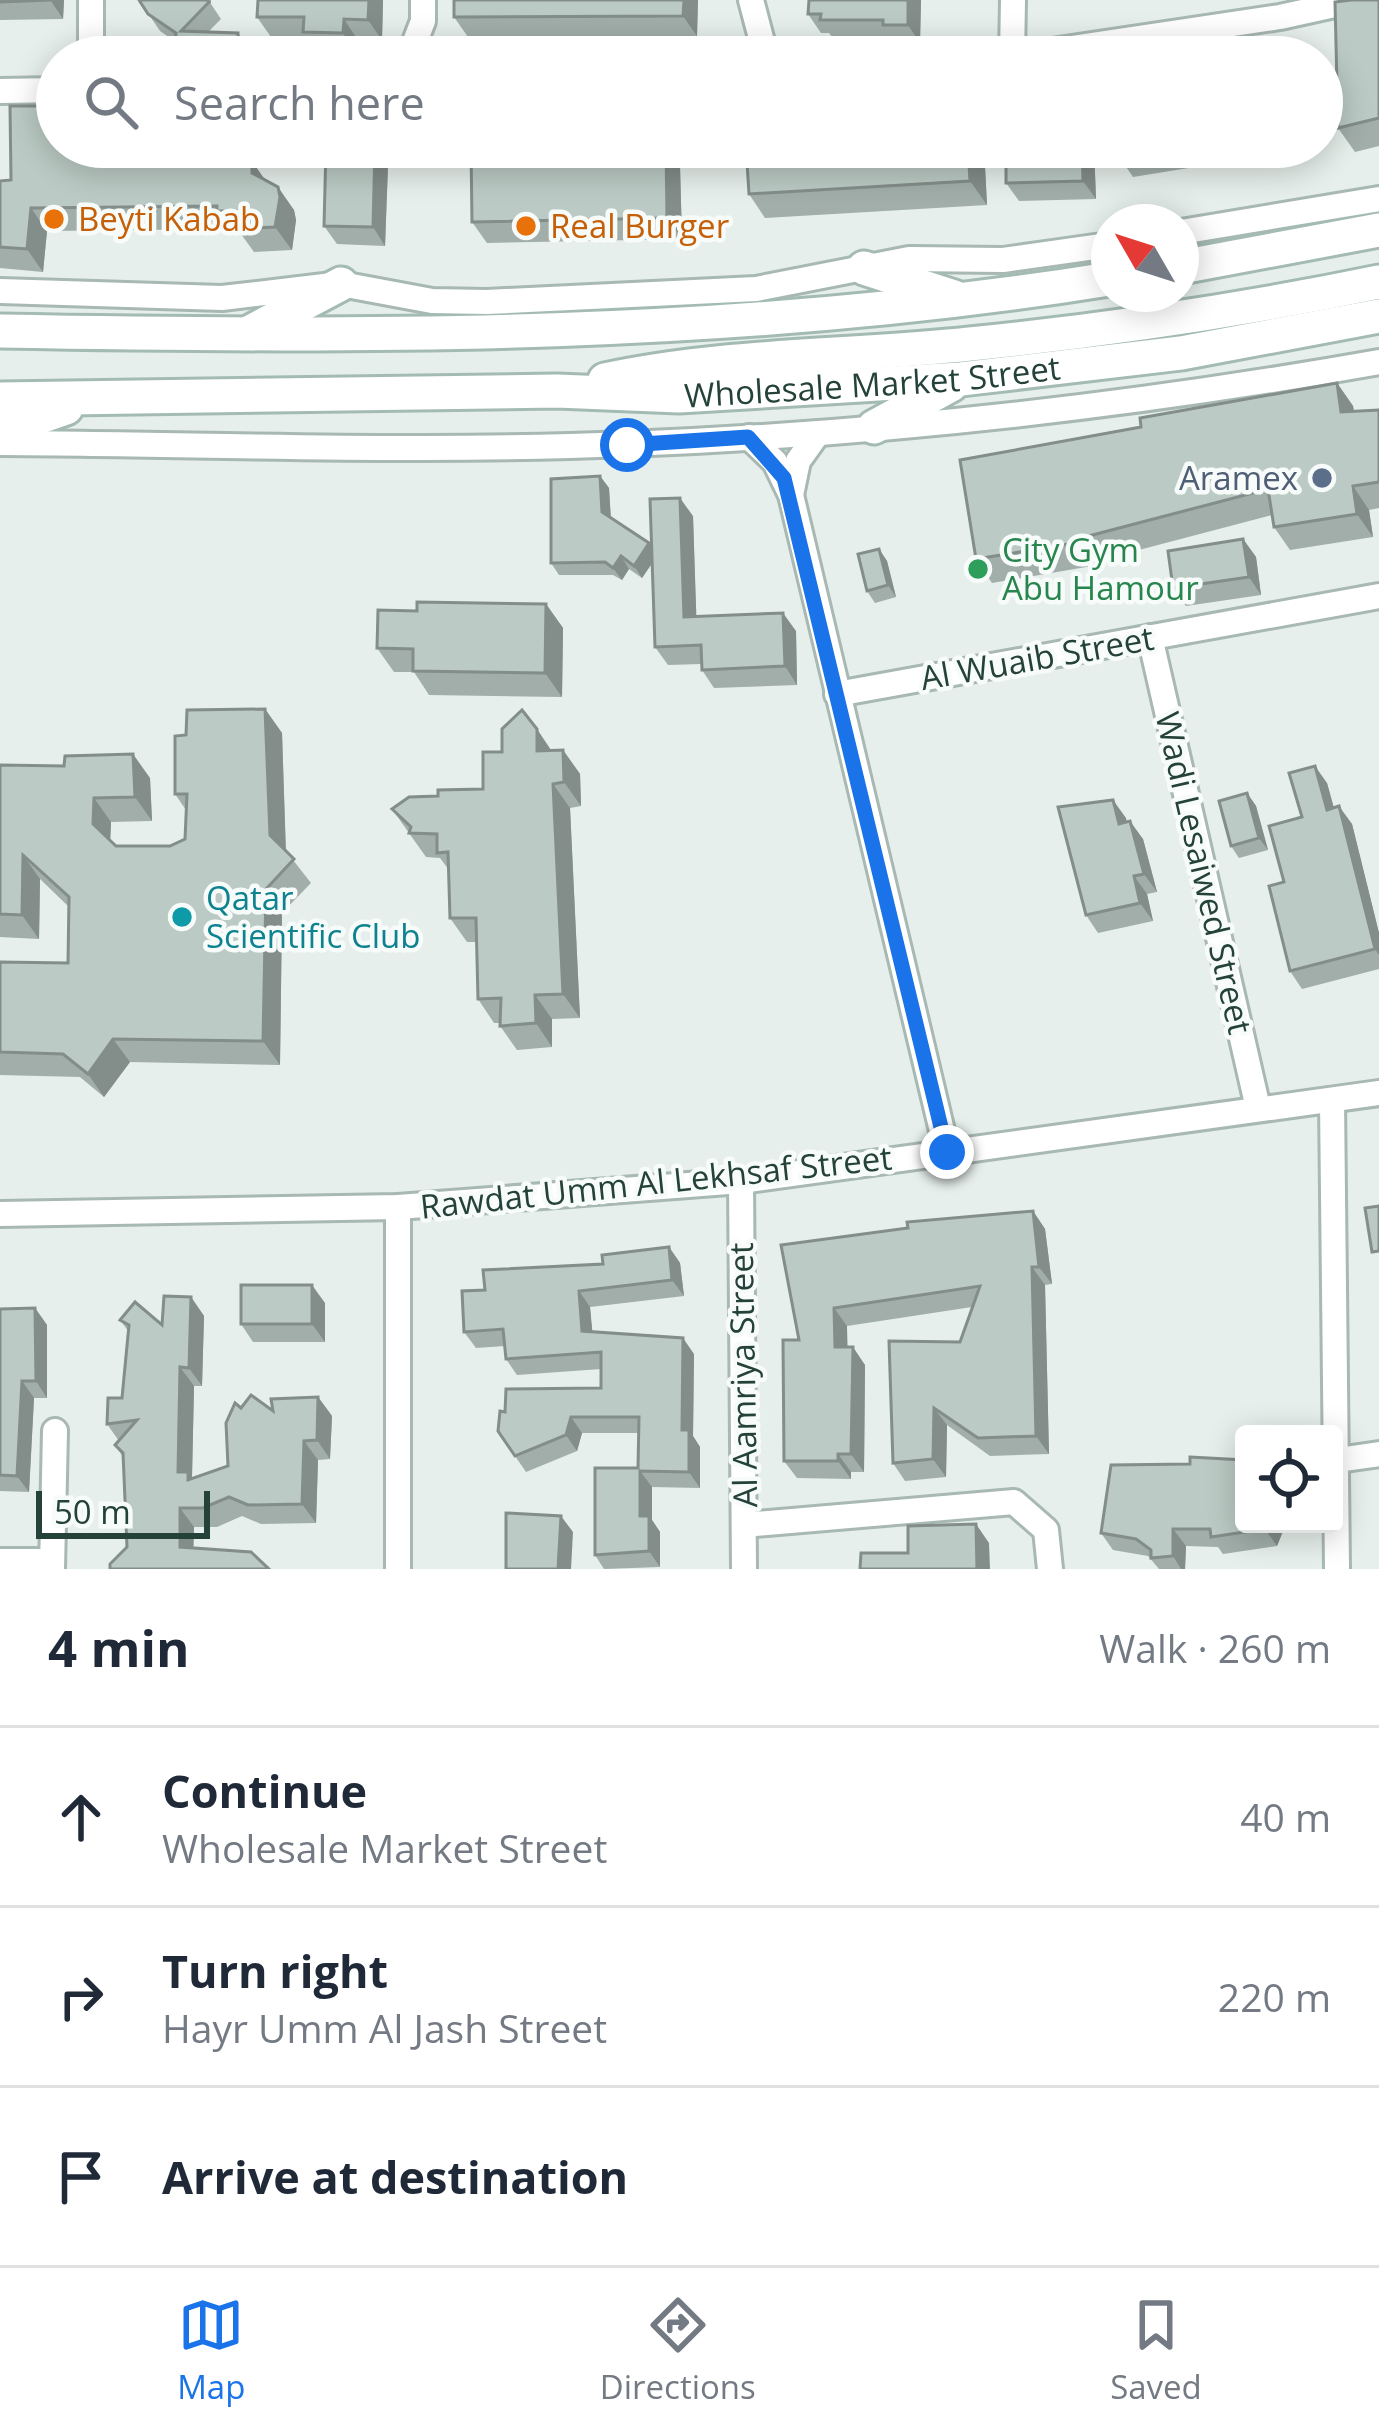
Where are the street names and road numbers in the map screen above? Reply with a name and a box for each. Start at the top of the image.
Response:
street label: Wholesale Market Street [683,344,1063,418]
street label: Al Wuaib Street [917,615,1157,700]
street label: Wadi Lesaiwed Street [1146,707,1263,1038]
street label: Rawdat Umm Al Lekhsaf Street [418,1134,894,1229]
street label: Al Aamriya Street [718,1242,767,1508]

